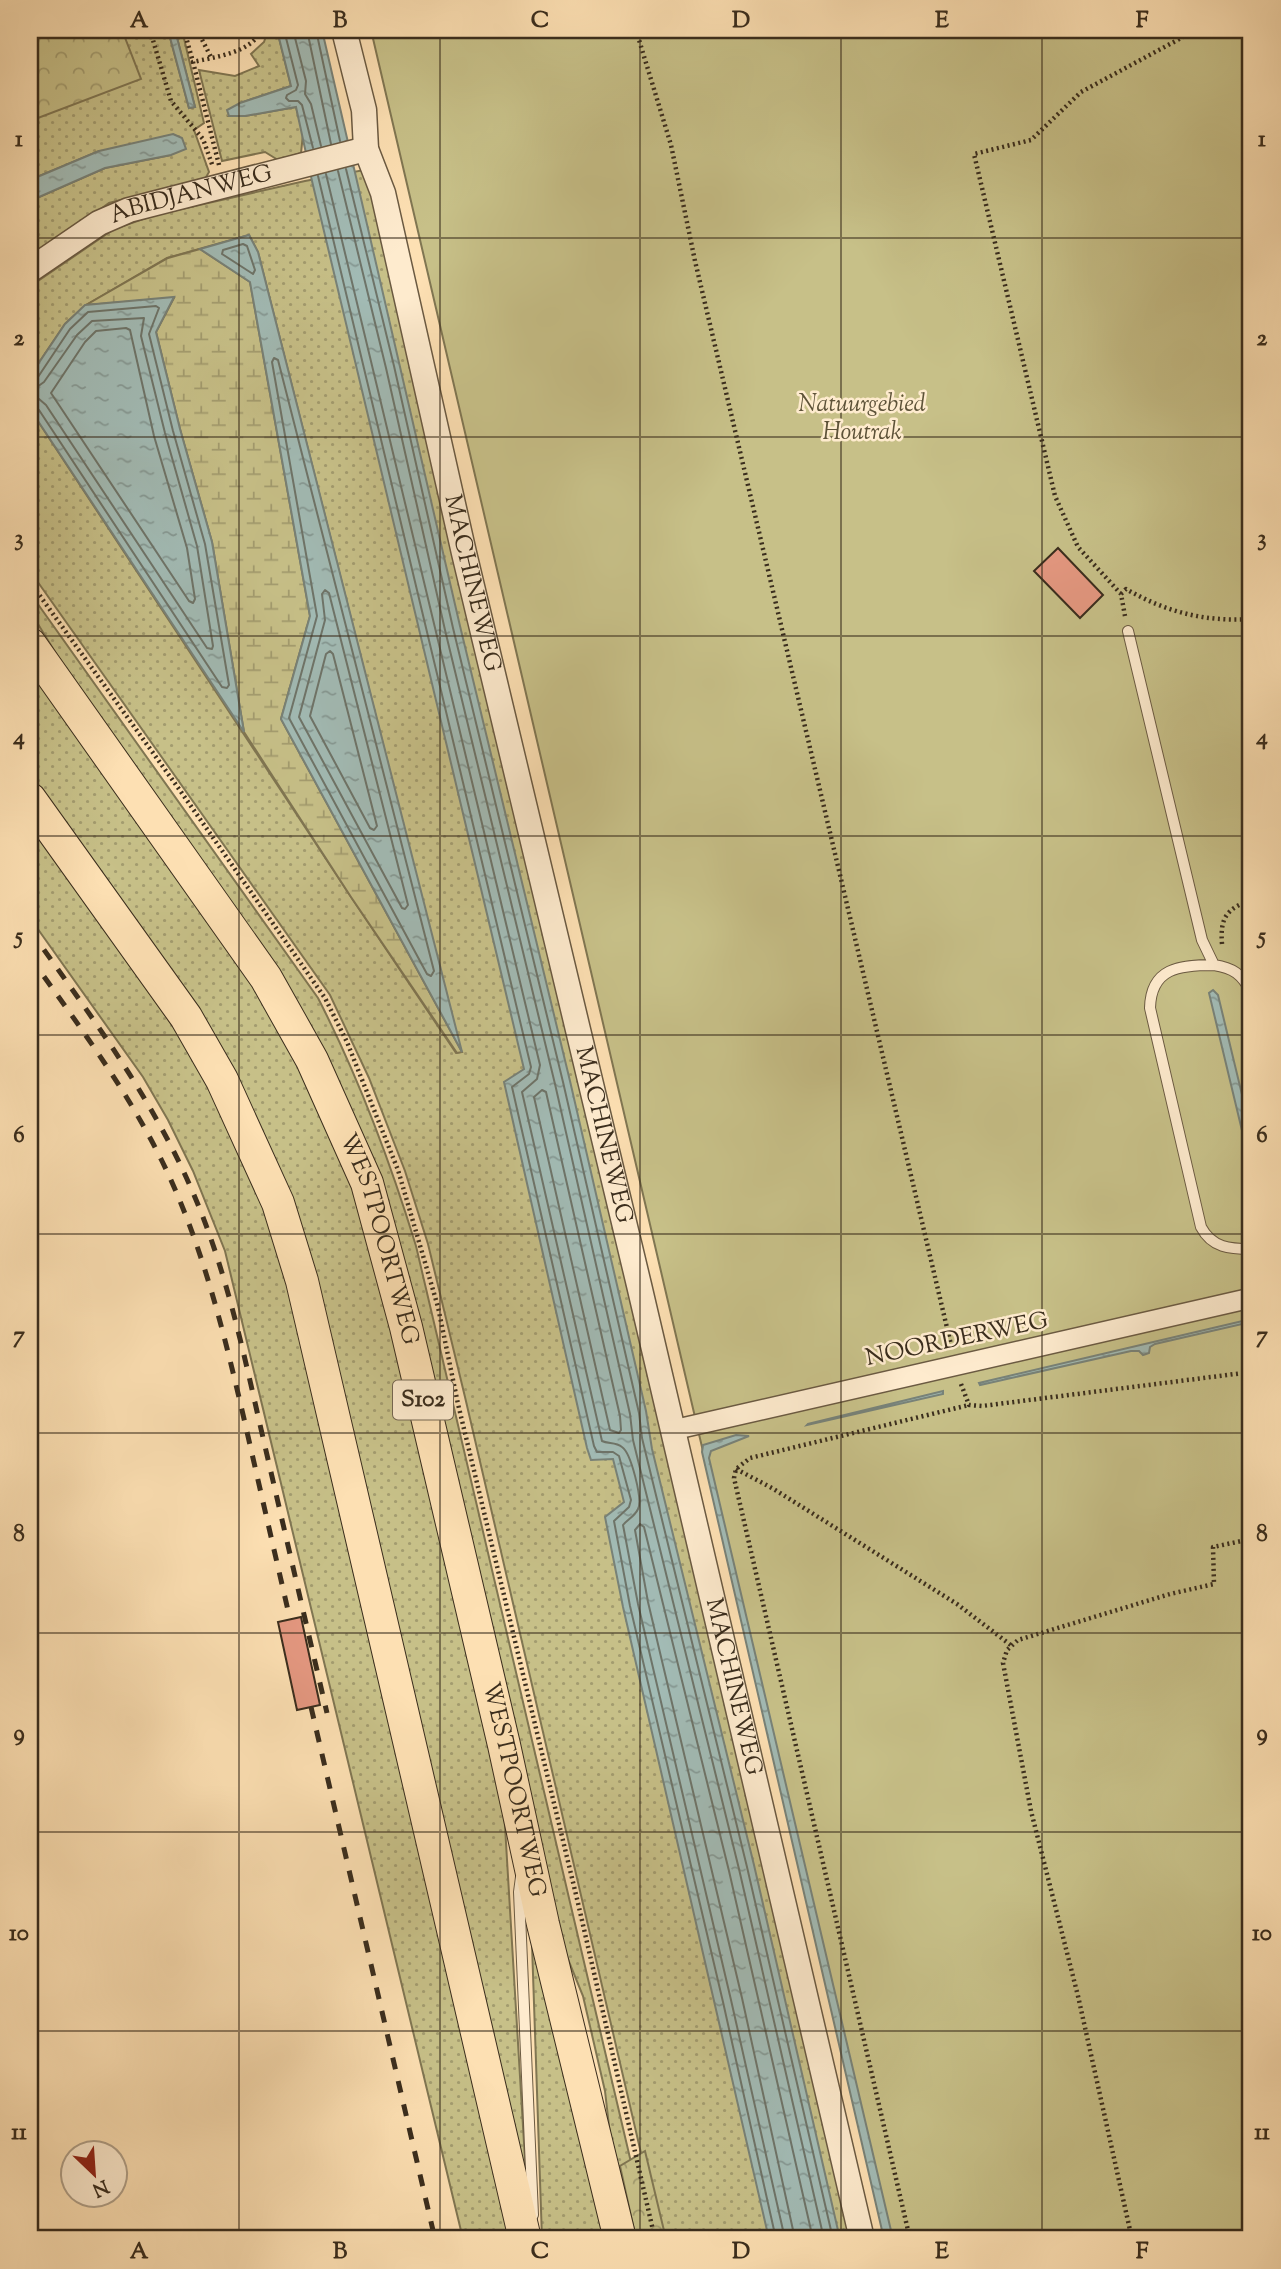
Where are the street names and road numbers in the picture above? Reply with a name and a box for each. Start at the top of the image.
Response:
street label: ABIDJANWEG [104,157,276,233]
street label: MACHINEWEG [434,492,509,675]
street label: MACHINEWEG [566,1043,641,1227]
street label: WESTPOORTWEG [330,1128,427,1348]
street label: NOORDERWEG [863,1304,1051,1376]
road number: S102 [393,1380,453,1420]
street label: MACHINEWEG [696,1595,770,1779]
street label: WESTPOORTWEG [473,1679,554,1901]

